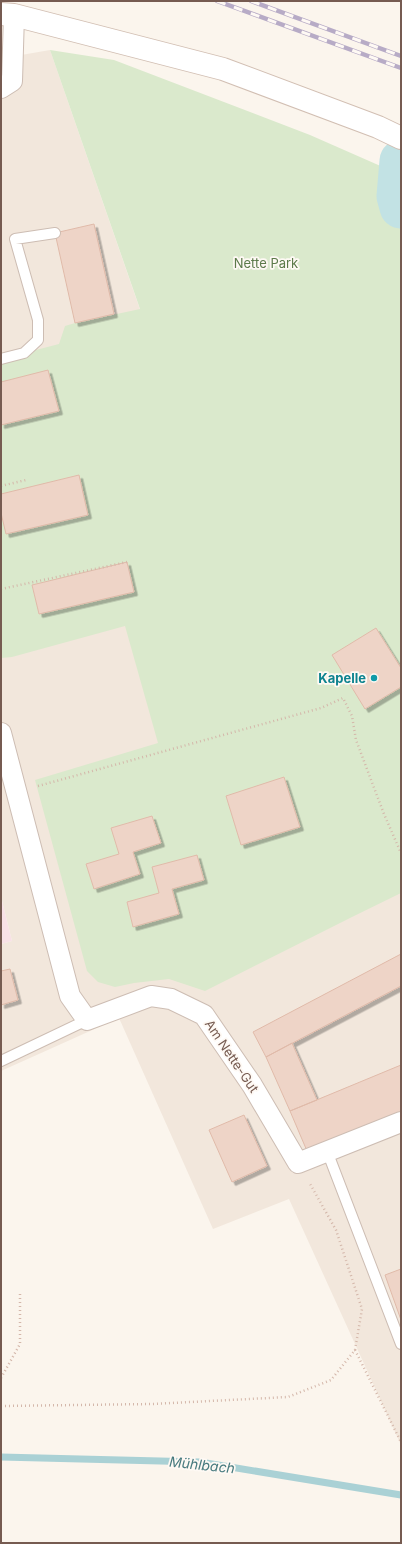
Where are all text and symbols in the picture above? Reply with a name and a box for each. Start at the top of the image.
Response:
park label: Nette Park [234,255,298,271]
place label: Kapelle [318,670,366,686]
marker: Kapelle [369,673,379,683]
street label: Am Nette-Gut [202,1016,262,1096]
water label: Mühlbach [168,1453,236,1476]

